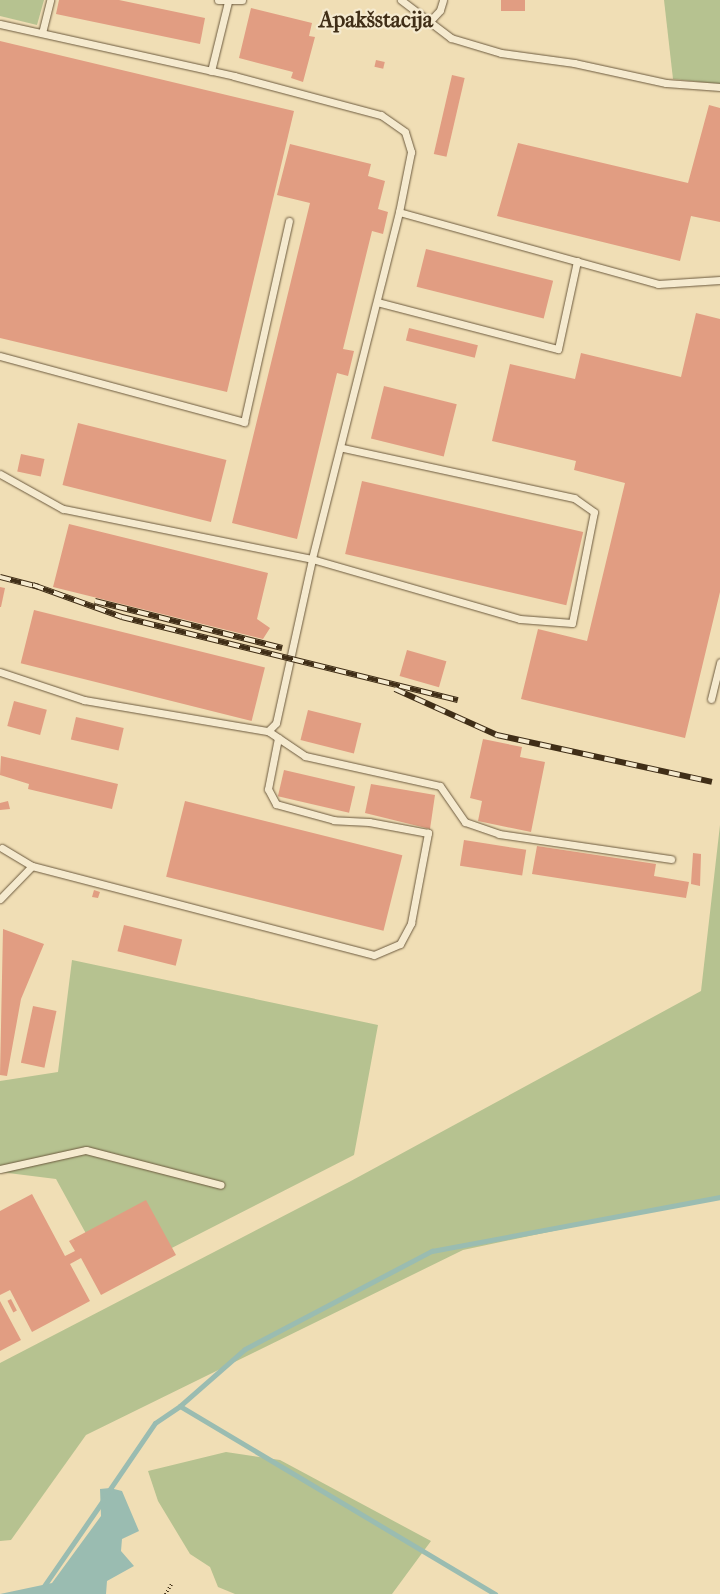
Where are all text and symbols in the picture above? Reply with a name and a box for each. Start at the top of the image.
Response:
district label: Apakšstacija [319,8,433,34]

